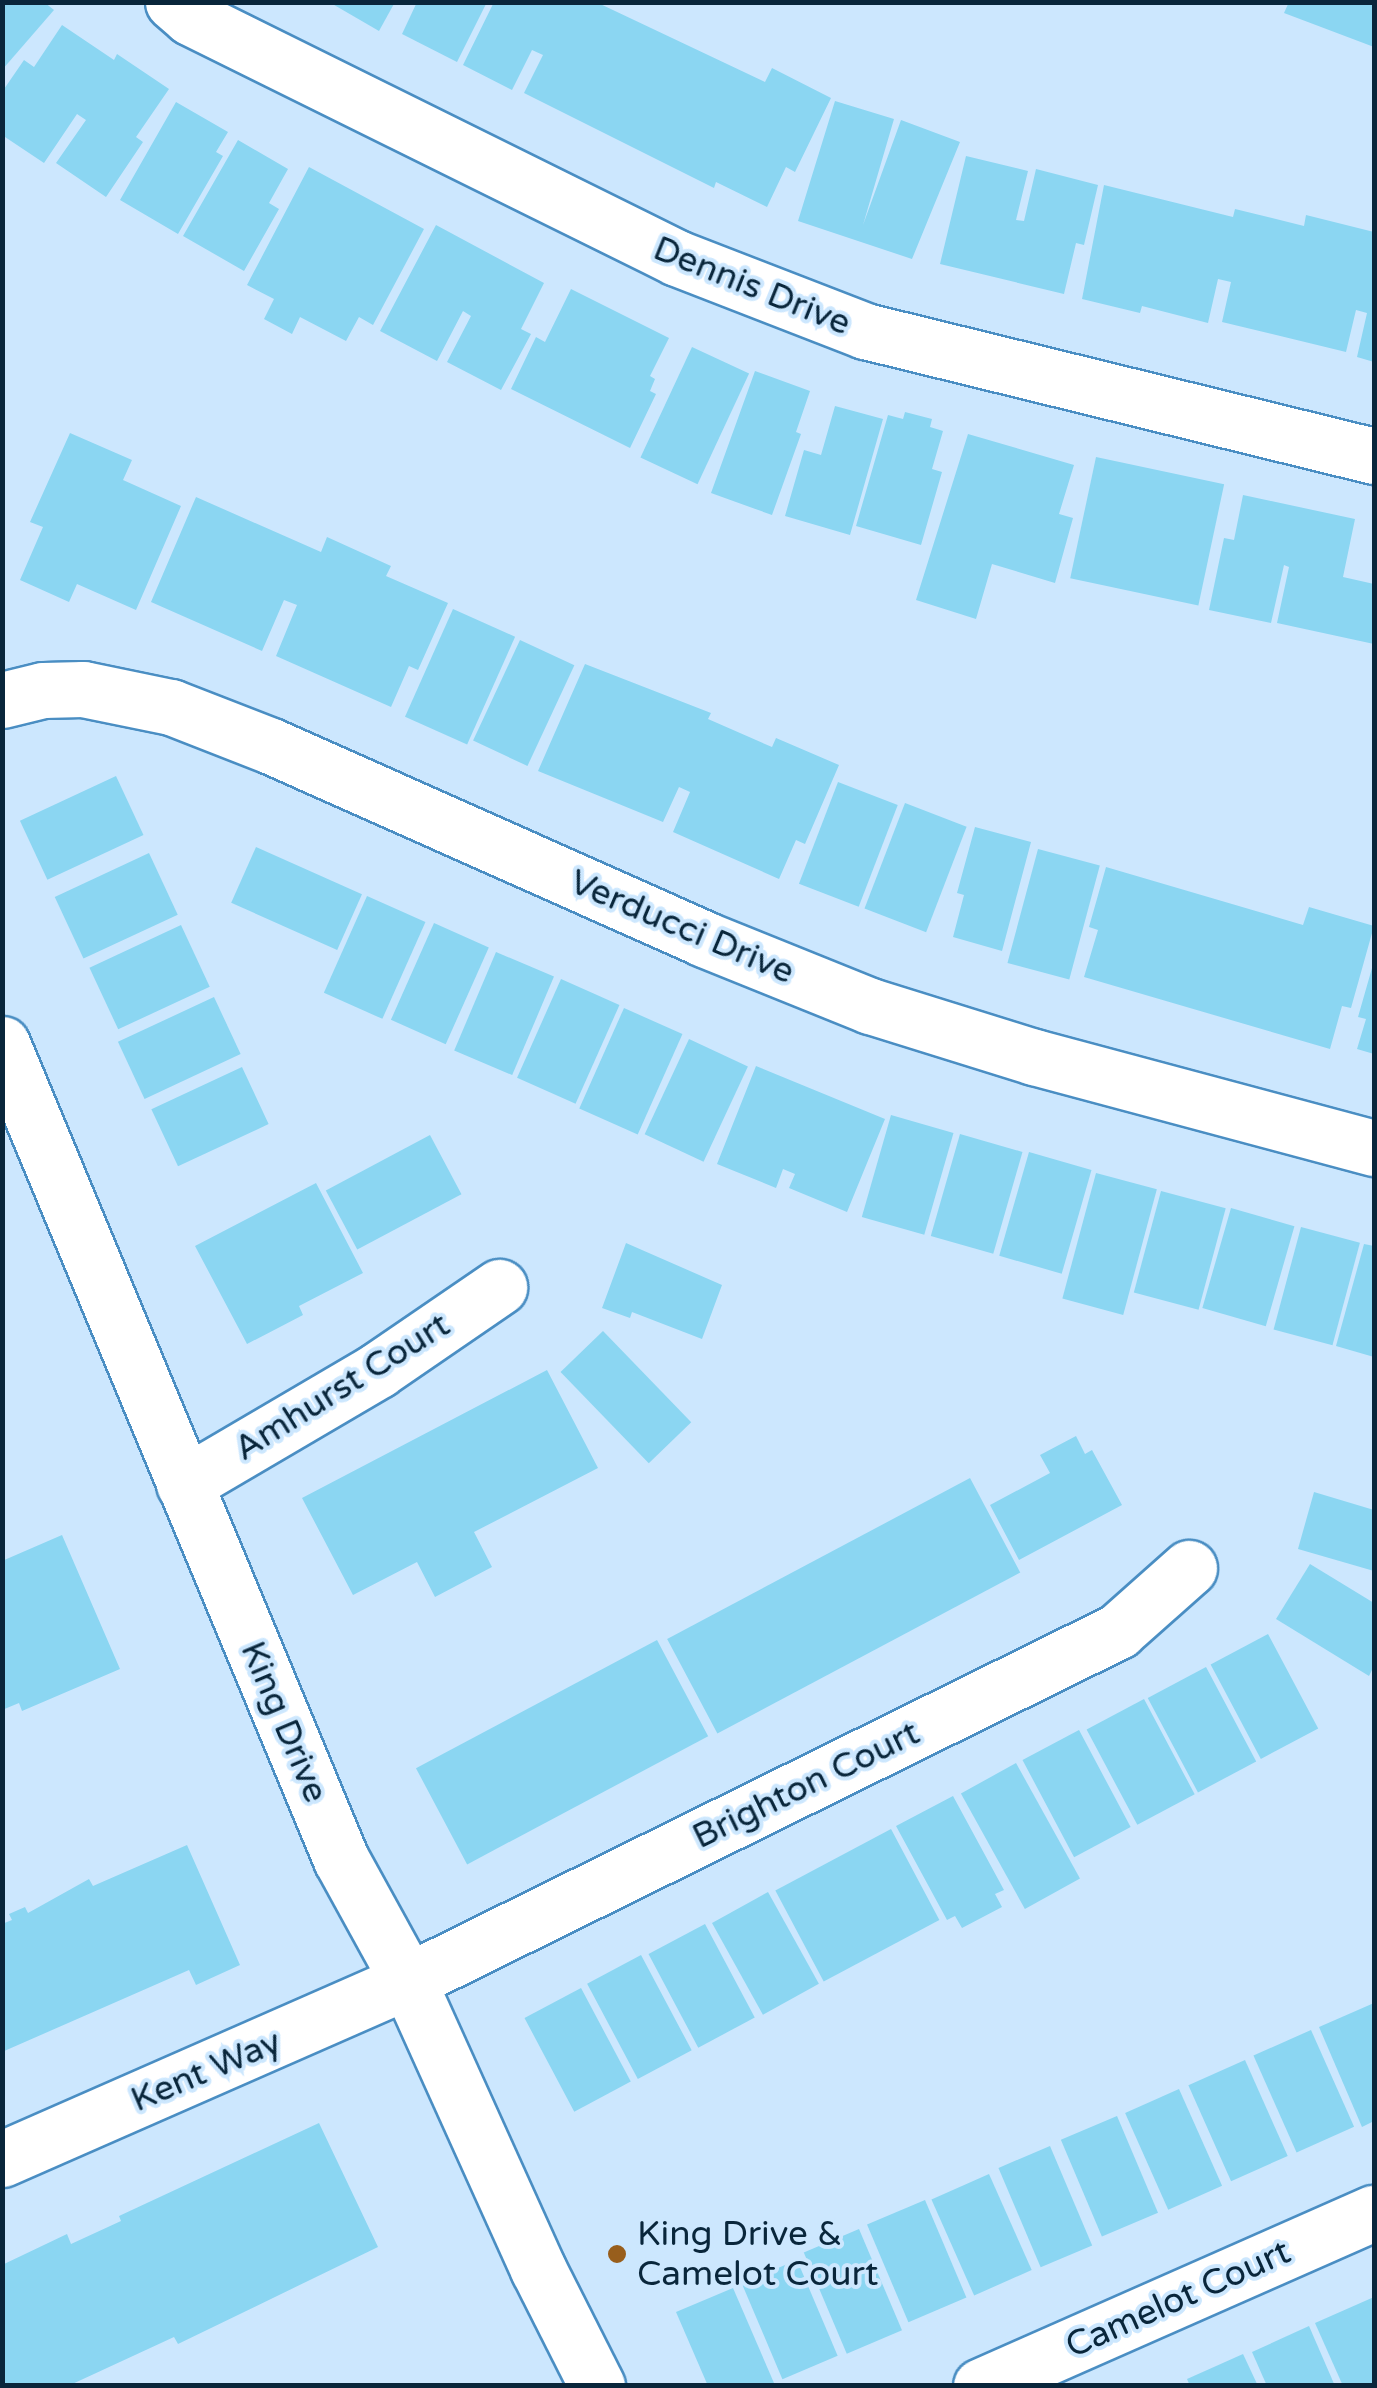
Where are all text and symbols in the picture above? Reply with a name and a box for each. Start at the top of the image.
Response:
street label: Dennis Drive [647,227,857,345]
street label: Verducci Drive [563,861,801,993]
street label: Amhurst Court [226,1304,458,1470]
street label: King Drive [231,1635,337,1809]
street label: Brighton Court [686,1712,926,1858]
street label: Kent Way [125,2021,287,2121]
place label: King Drive & Camelot Court [637,2213,878,2295]
street label: Camelot Court [1059,2231,1297,2367]
marker: King Drive & Camelot Court [606,2243,628,2265]

